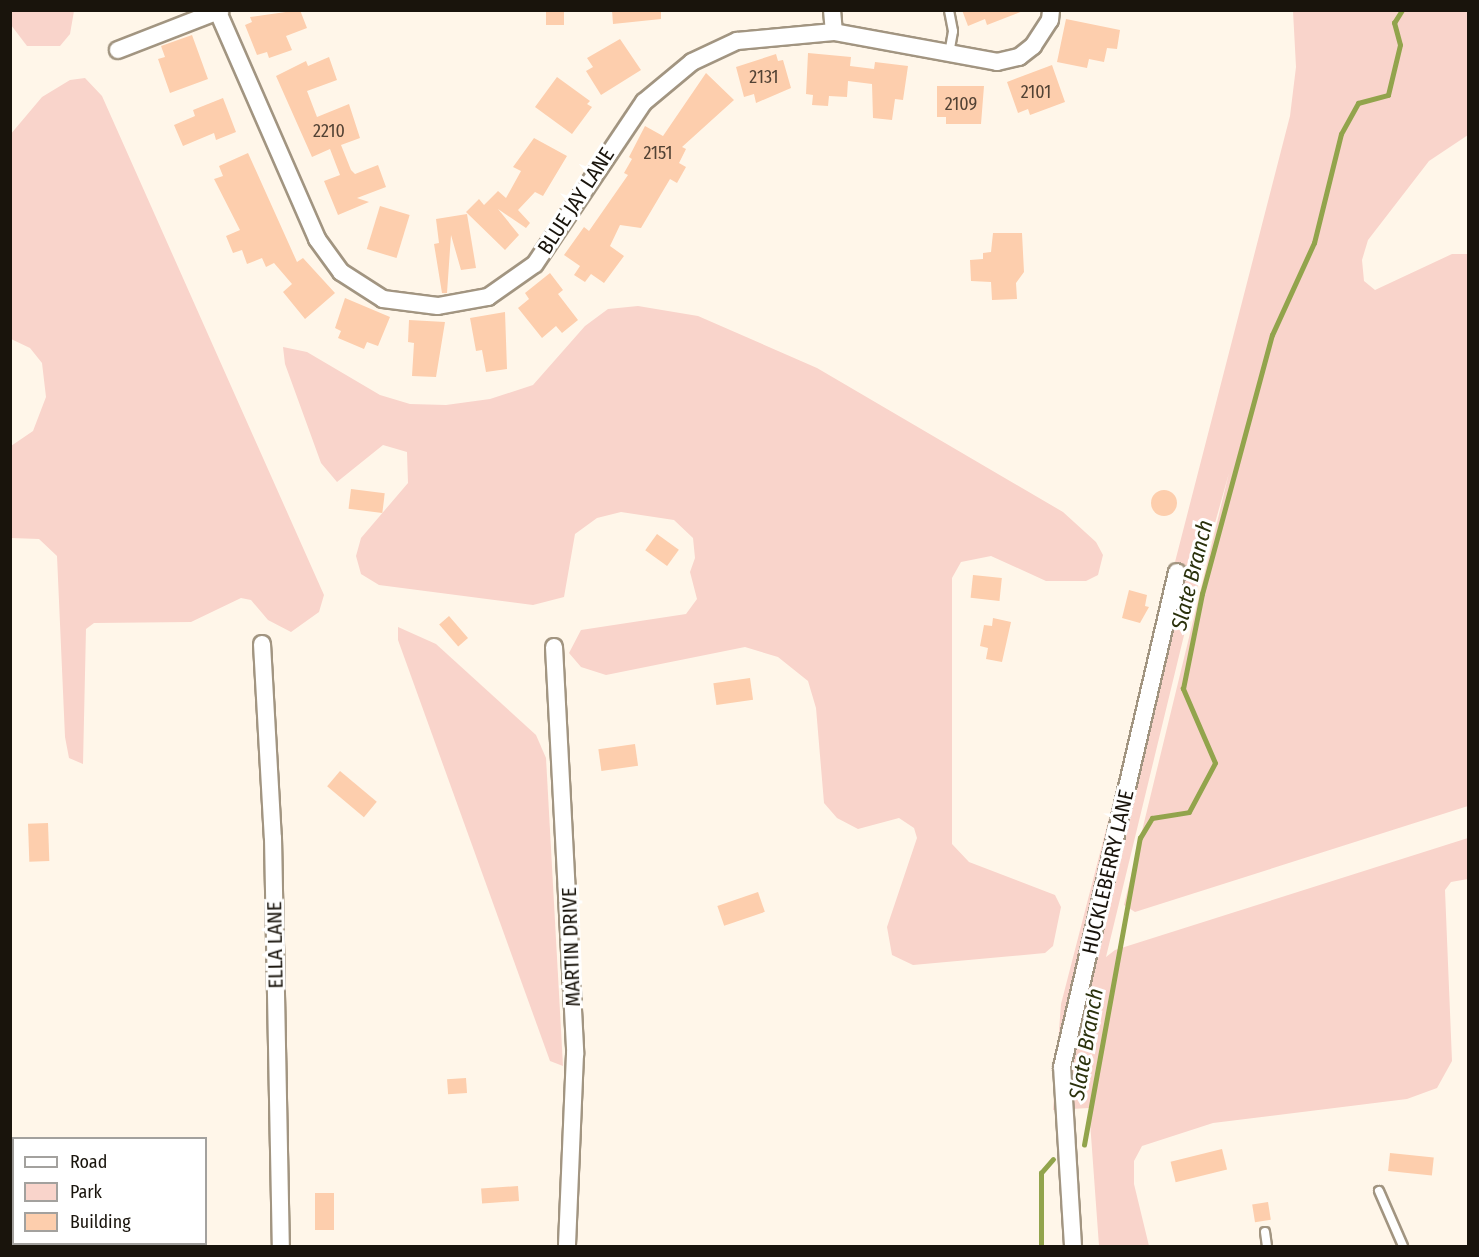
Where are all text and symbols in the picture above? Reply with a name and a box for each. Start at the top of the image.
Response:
house number: 2131 [749,66,779,88]
house number: 2101 [1021,81,1051,103]
house number: 2109 [945,93,977,115]
house number: 2210 [313,120,345,142]
house number: 2151 [644,142,672,164]
street label: BLUE JAY LANE [532,143,620,259]
water label: Slate Branch [1166,517,1218,633]
street label: HUCKLEBERRY LANE [1077,787,1139,957]
street label: MARTIN DRIVE [556,887,586,1007]
street label: ELLA LANE [262,901,288,989]
water label: Slate Branch [1063,986,1109,1102]
legend [12,1137,207,1245]
text: Road [70,1151,107,1173]
text: Park [70,1181,102,1203]
text: Building [70,1211,131,1233]

